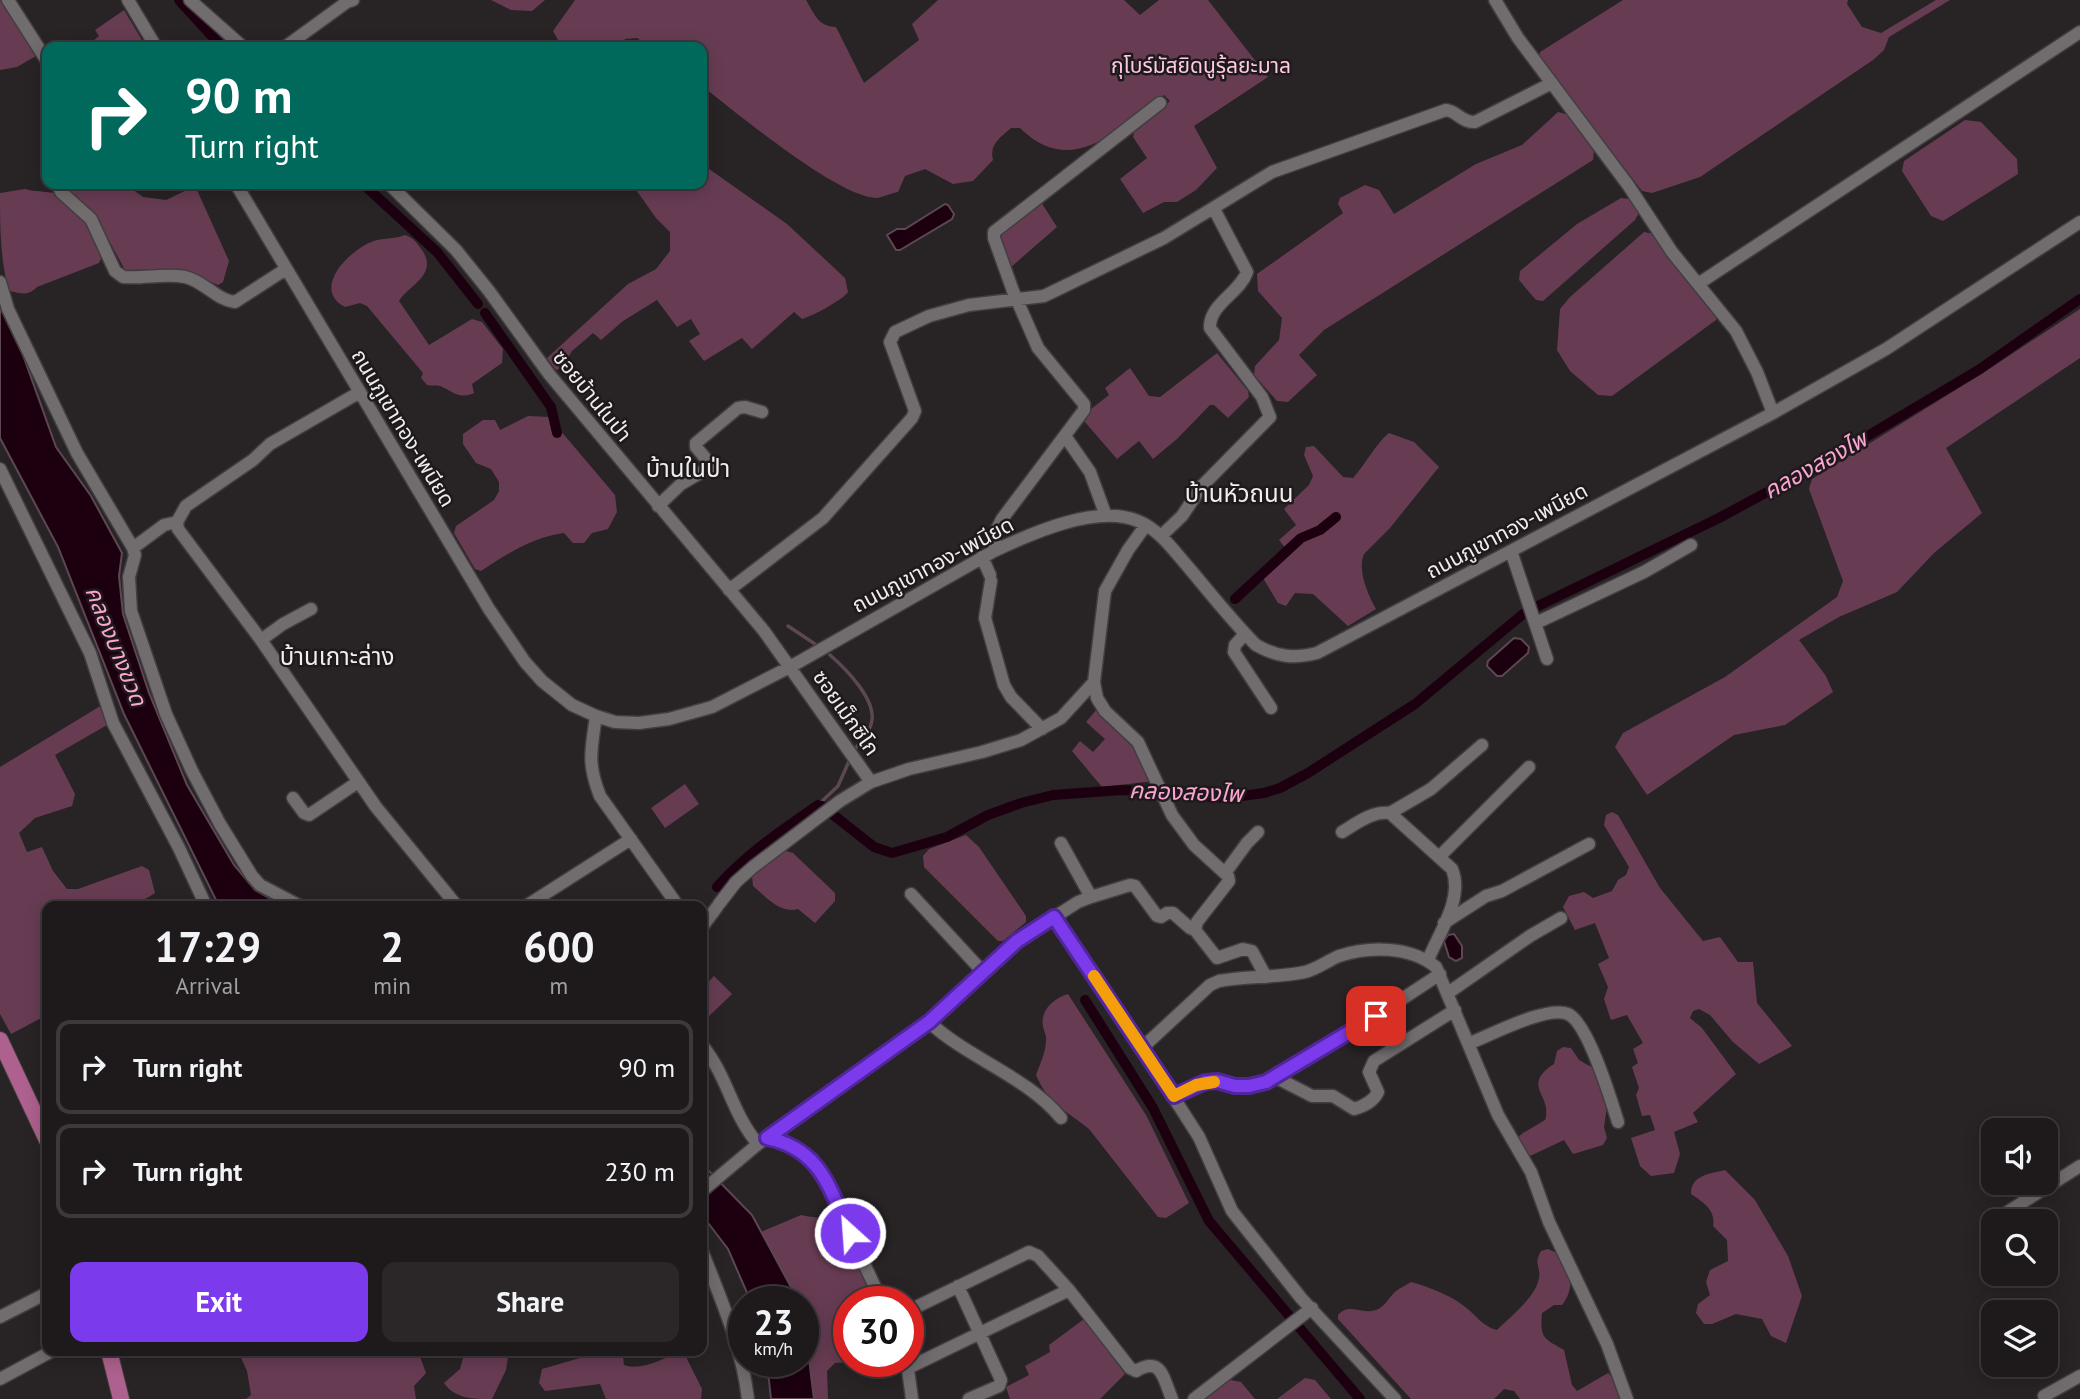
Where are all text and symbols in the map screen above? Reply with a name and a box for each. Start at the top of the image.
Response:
park label: กุโบร์มัสยิดนูรุ้ลยะมาล [1111,52,1291,79]
text: 90 m [185,63,292,127]
icon: right [70,70,161,161]
text: Turn right [185,125,319,167]
street label: ถนนภูเขาทอง-เพนียด [346,344,461,512]
street label: ซอยบ้านในป่า [547,344,638,447]
water label: คลองสองไพ [1758,423,1874,505]
district label: บ้านในป่า [646,453,730,484]
street label: ถนนภูเขาทอง-เพนียด [1421,477,1592,585]
district label: บ้านหัวถนน [1185,478,1293,509]
street label: ถนนภูเขาทอง-เพนียด [847,511,1018,619]
water label: คลองบางขวด [79,582,154,711]
district label: บ้านเกาะล่าง [280,641,394,672]
street label: ซอยเม็กซิโก [807,665,886,761]
water label: คลองสองไพ [1129,775,1247,808]
text: 17:29 [154,919,261,974]
text: 2 [380,919,404,974]
text: 600 [523,919,595,974]
text: Arrival [175,971,240,1000]
text: min [373,971,411,1000]
text: m [550,971,568,1000]
pin [1346,986,1406,1046]
icon: arrive [1357,997,1395,1035]
icon: right [74,1048,112,1086]
text: Turn right [133,1051,242,1084]
text: 90 m [619,1051,675,1084]
map controls [1981,1118,2058,1377]
button: sound [1981,1118,2058,1195]
icon: right [74,1152,112,1190]
text: Turn right [133,1155,242,1188]
text: 230 m [604,1155,675,1188]
position arrow [813,1196,887,1270]
button: search [1981,1209,2058,1286]
button: Exit [70,1262,368,1342]
button: Share [382,1262,679,1342]
speed limit sign: 30 [833,1286,924,1377]
text: 23 [754,1299,793,1345]
button: layers [1981,1300,2058,1377]
text: km/h [754,1337,793,1360]

